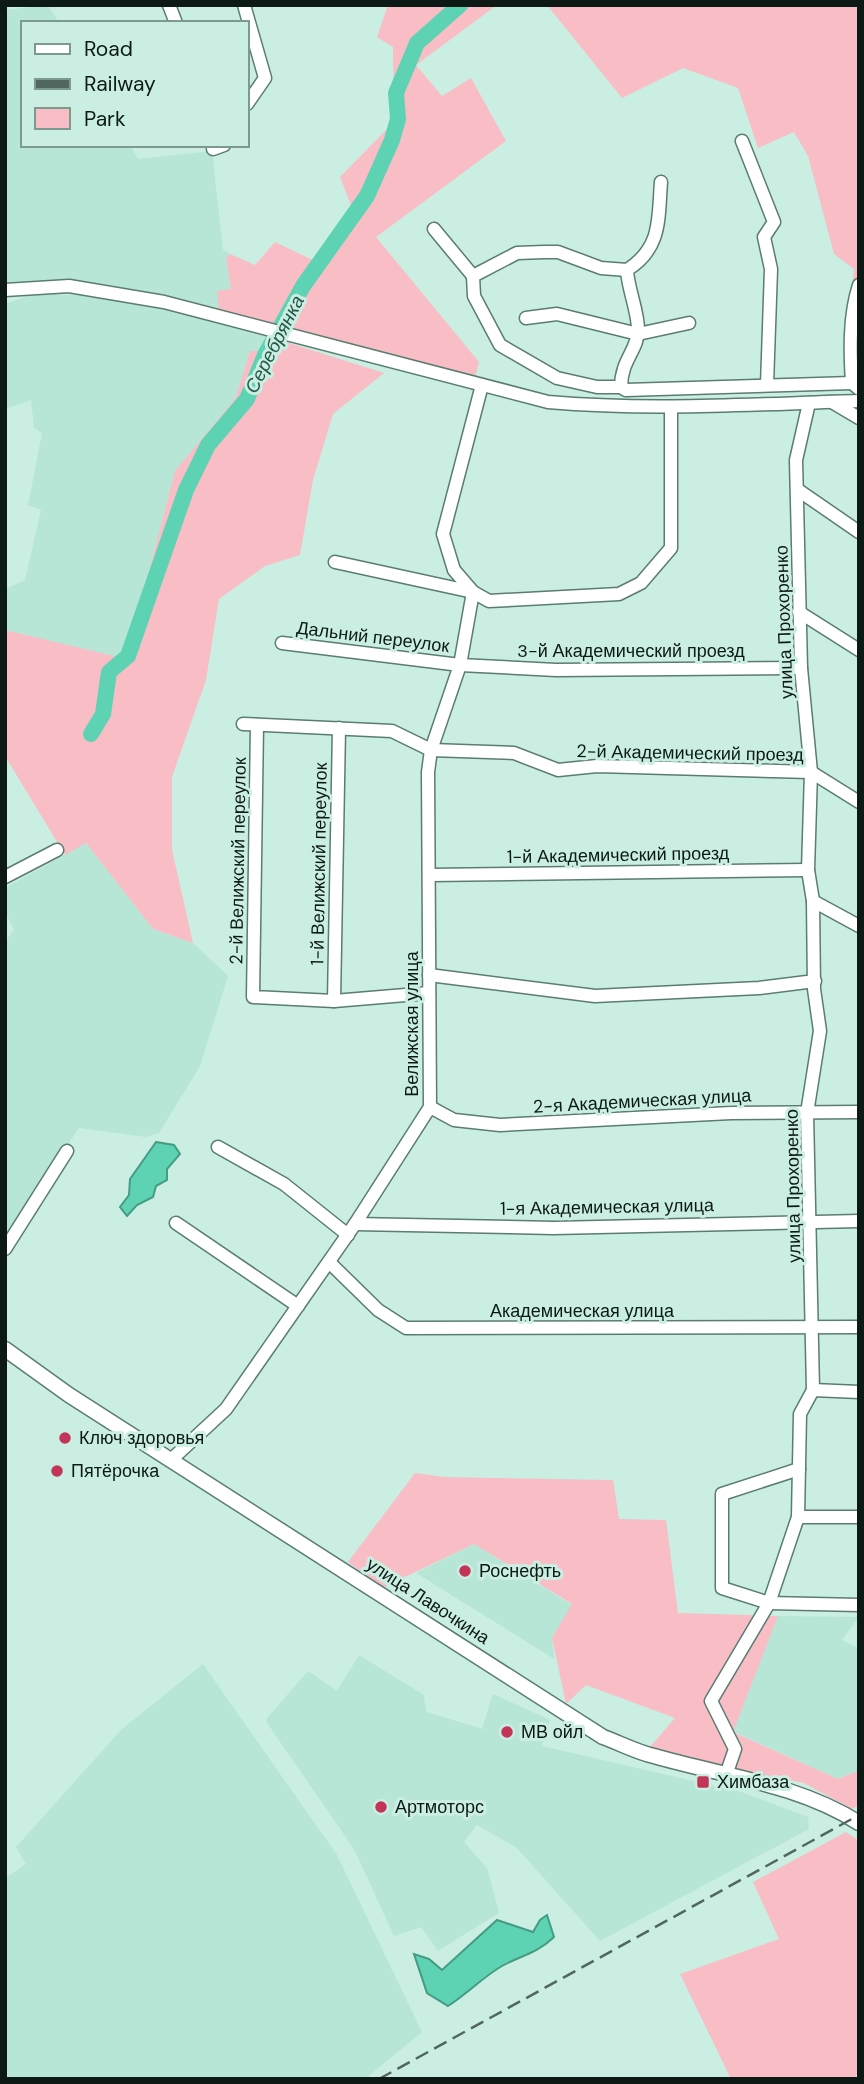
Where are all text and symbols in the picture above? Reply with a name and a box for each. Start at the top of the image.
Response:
legend [21,21,248,147]
text: Road [84,35,133,63]
text: Railway [84,70,156,98]
text: Park [84,105,126,133]
water label: Серебрянка [239,291,310,397]
street label: улица Прохоренко [769,545,799,699]
street label: Дальний переулок [295,616,451,658]
street label: 3-й Академический проезд [517,639,745,663]
street label: 2-й Академический проезд [576,739,804,767]
street label: 2-й Велижский переулок [224,757,252,965]
street label: 1-й Велижский переулок [305,762,333,966]
street label: 1-й Академический проезд [507,841,730,869]
street label: Велижская улица [400,950,424,1097]
street label: 2-я Академическая улица [532,1083,753,1119]
street label: улица Прохоренко [780,1109,806,1263]
street label: 1-я Академическая улица [500,1193,715,1221]
street label: Академическая улица [490,1299,675,1323]
place label: Ключ здоровья [79,1426,204,1450]
marker: Ключ здоровья [57,1430,73,1446]
place label: Пятёрочка [71,1459,160,1483]
marker: Пятёрочка [49,1463,65,1479]
street label: улица Лавочкина [362,1552,495,1650]
place label: Роснефть [479,1559,561,1583]
marker: Роснефть [457,1563,473,1579]
place label: МВ ойл [521,1720,583,1744]
marker: МВ ойл [499,1724,515,1740]
place label: Химбаза [717,1770,790,1794]
marker: Химбаза [695,1774,711,1790]
place label: Артмоторс [395,1795,484,1819]
marker: Артмоторс [373,1799,389,1815]

